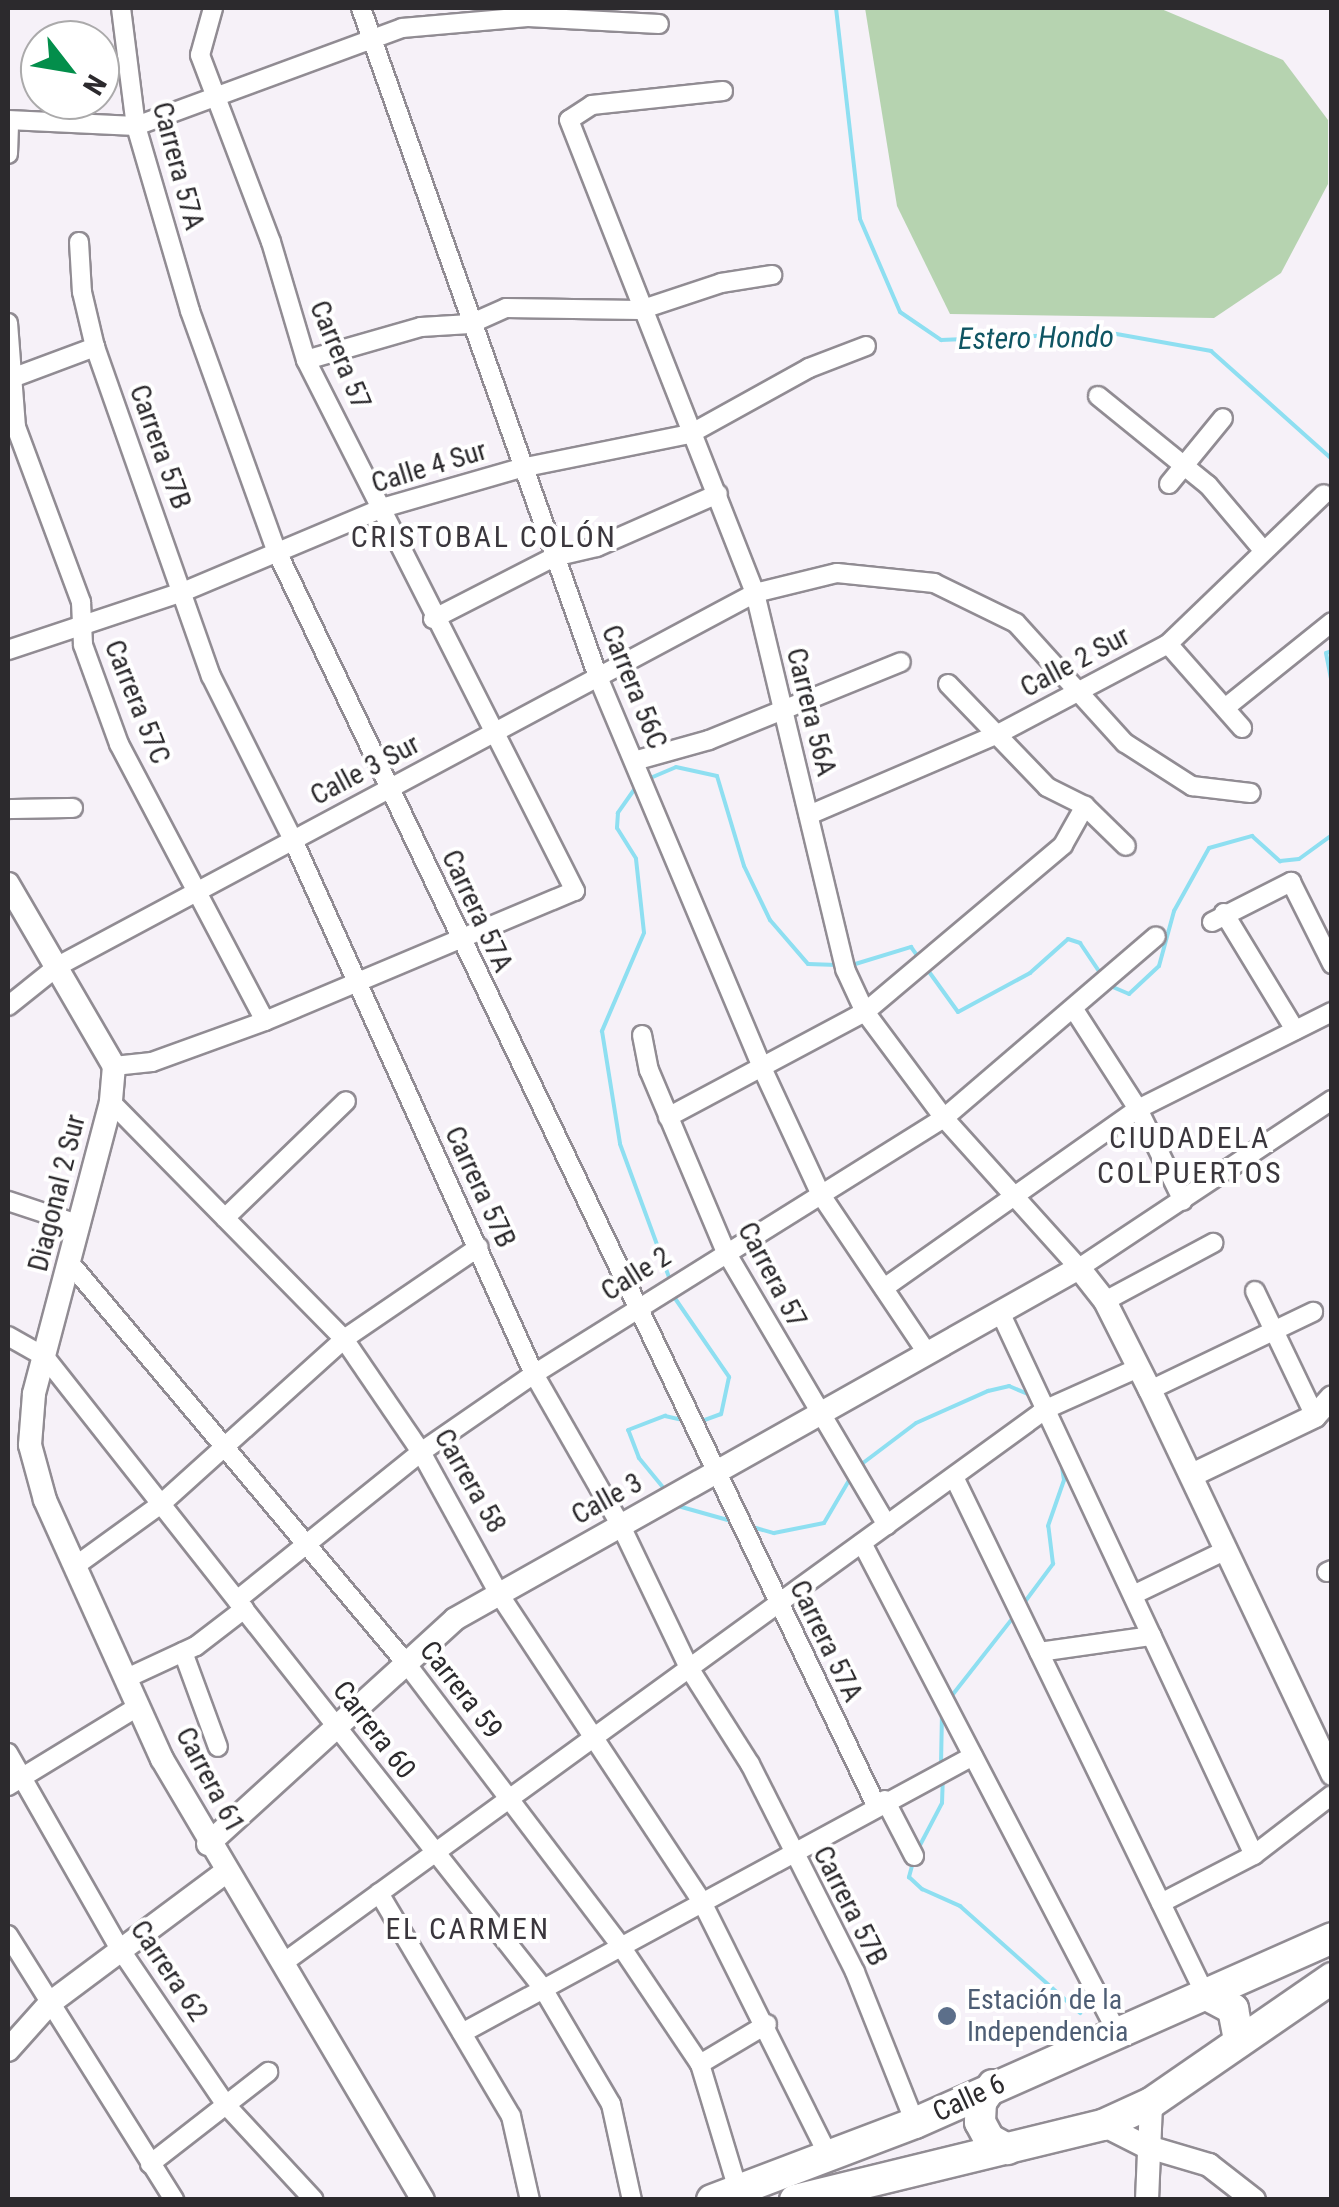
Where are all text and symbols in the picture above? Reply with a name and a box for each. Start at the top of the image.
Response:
north arrow [20,20,120,120]
text: N [76,69,113,101]
street label: Carrera 57A [145,98,211,234]
street label: Carrera 57 [302,296,378,414]
water label: Estero Hondo [958,319,1114,357]
street label: Carrera 57B [122,380,198,514]
street label: Calle 4 Sur [367,434,491,500]
district label: CRISTOBAL COLÓN [351,519,617,555]
street label: Calle 2 Sur [1015,619,1135,705]
street label: Carrera 56C [594,620,674,754]
street label: Carrera 57C [97,635,177,769]
street label: Carrera 56A [779,644,843,780]
street label: Calle 3 Sur [305,727,425,813]
street label: Carrera 57A [434,845,520,977]
street label: Diagonal 2 Sur [21,1111,93,1275]
district label: CIUDADELA COLPUERTOS [1097,1120,1283,1190]
street label: Carrera 57B [437,1121,523,1253]
street label: Carrera 57 [730,1216,814,1334]
street label: Calle 2 [595,1240,677,1308]
street label: Carrera 58 [427,1423,513,1539]
street label: Calle 3 [566,1466,648,1532]
street label: Carrera 57A [782,1575,870,1707]
street label: Carrera 59 [412,1634,510,1746]
street label: Carrera 60 [325,1674,423,1786]
street label: Carrera 61 [168,1721,252,1839]
street label: Carrera 57B [806,1840,894,1972]
district label: EL CARMEN [386,1911,550,1947]
street label: Carrera 62 [123,1914,215,2028]
place label: Estación de la Independencia [967,1983,1128,2049]
marker: Estación de la Independencia [936,2005,958,2027]
street label: Calle 6 [928,2067,1010,2129]

